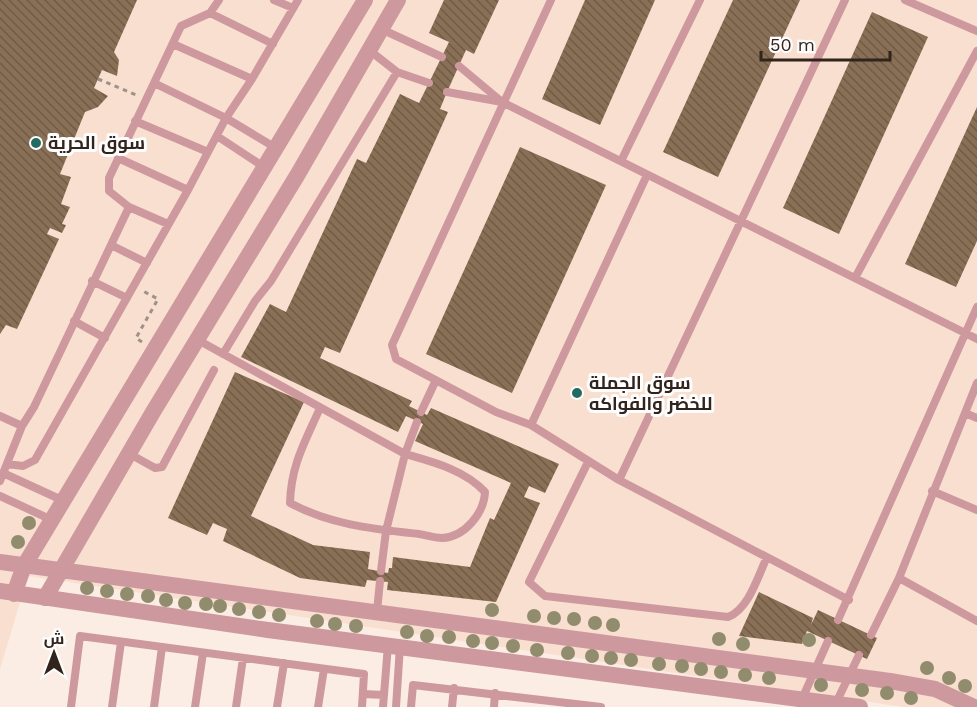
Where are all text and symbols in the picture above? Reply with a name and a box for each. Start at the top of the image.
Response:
scale bar [761,24,890,62]
text: 50 m [770,34,815,55]
place label: سوق الحرية [48,132,145,154]
marker: سوق الحرية [29,136,43,150]
place label: سوق الجملة للخضر والفواكه [589,372,713,415]
marker: سوق الجملة للخضر والفواكه [570,386,584,400]
north arrow [24,623,84,683]
text: ش [44,629,64,648]

